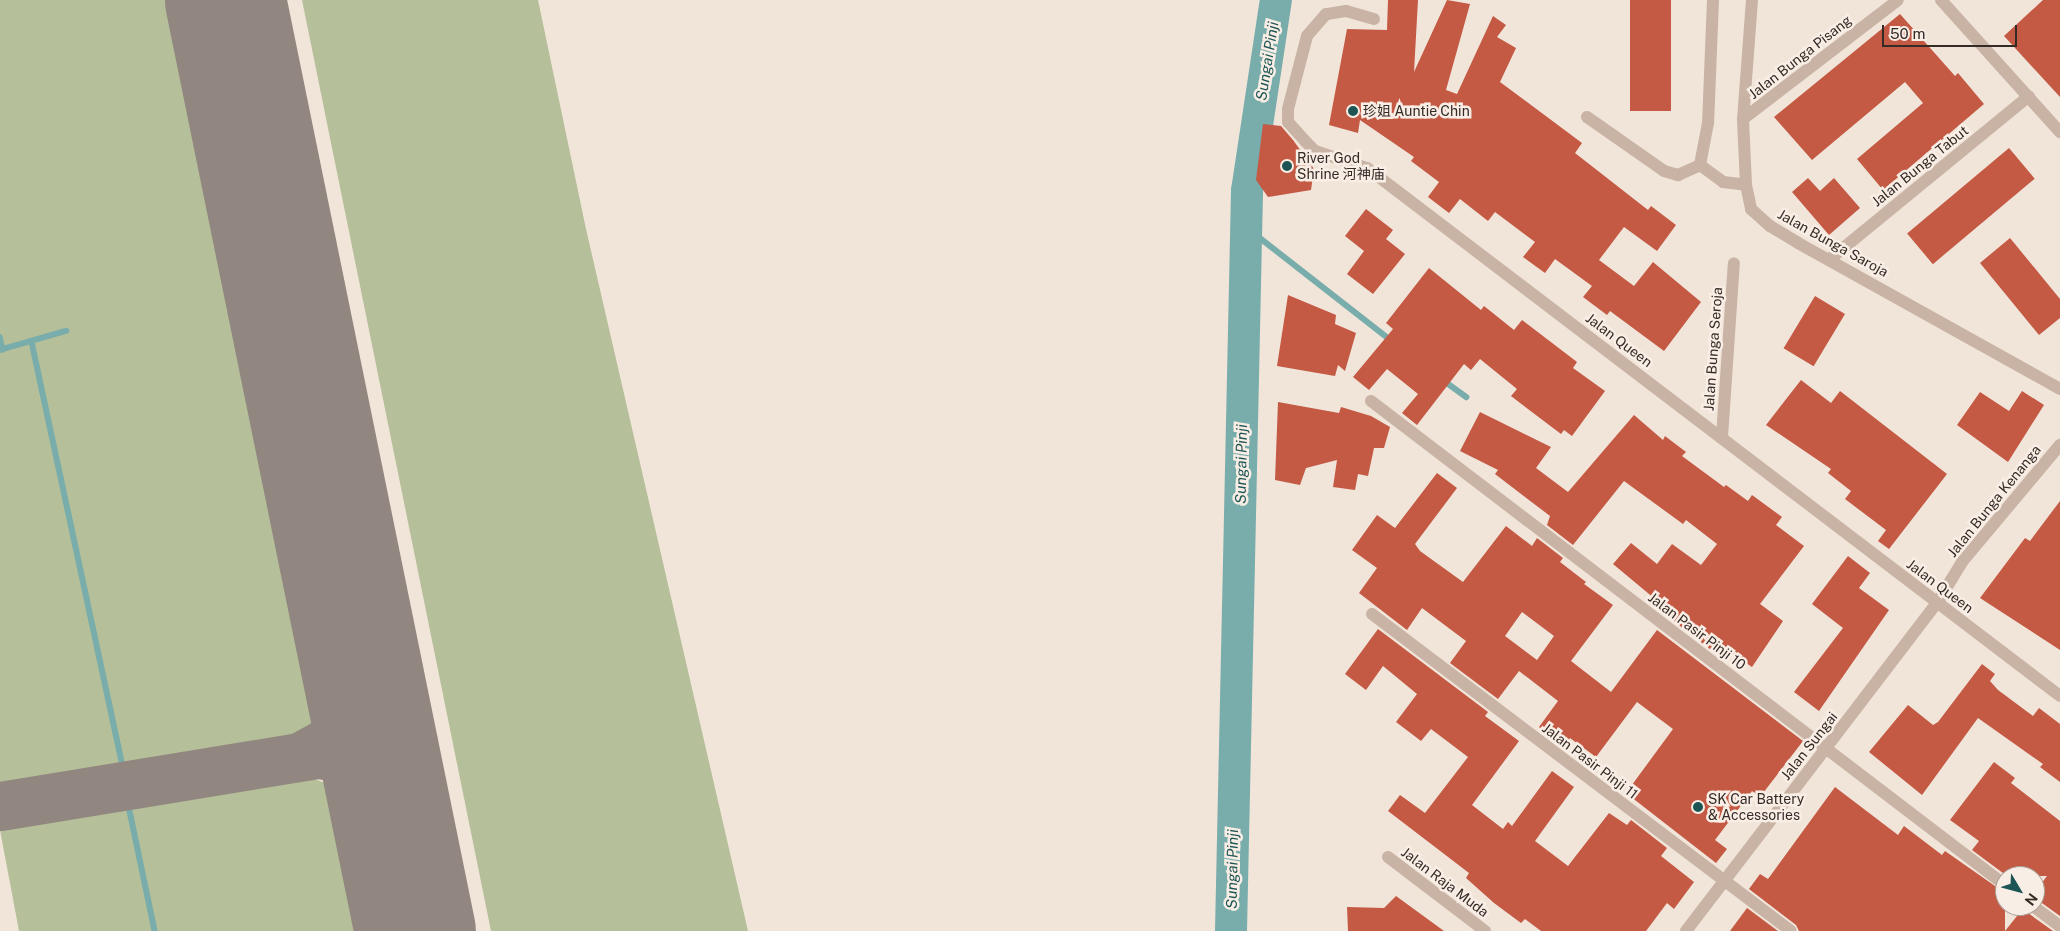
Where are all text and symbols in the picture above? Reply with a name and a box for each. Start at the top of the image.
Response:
street label: Jalan Bunga Pisang [1745,12,1855,102]
scale bar [1885,15,2020,47]
water label: Sungai Pinji [1252,20,1282,102]
text: 50 m [1890,25,1925,42]
place label: 珍姐 Auntie Chin [1363,103,1470,119]
marker: 珍姐 Auntie Chin [1347,105,1359,117]
street label: Jalan Bunga Tabut [1868,122,1972,210]
place label: River God Shrine 河神庙 [1297,150,1385,182]
marker: River God Shrine 河神庙 [1281,160,1293,172]
street label: Jalan Bunga Saroja [1775,206,1891,280]
street label: Jalan Bunga Seroja [1700,287,1726,411]
street label: Jalan Queen [1582,309,1656,371]
water label: Sungai Pinji [1231,424,1251,504]
street label: Jalan Bunga Kenanga [1944,442,2044,560]
street label: Jalan Queen [1903,555,1977,617]
street label: Jalan Pasir Pinji 10 [1645,589,1749,673]
street label: Jalan Sungai [1777,709,1841,783]
street label: Jalan Pasir Pinji 11 [1539,720,1641,802]
place label: SK Car Battery & Accessories [1708,791,1804,824]
marker: SK Car Battery & Accessories [1692,801,1704,813]
water label: Sungai Pinji [1222,829,1242,909]
street label: Jalan Raja Muda [1398,844,1492,920]
north arrow [1995,866,2045,916]
text: N [2022,890,2041,909]

